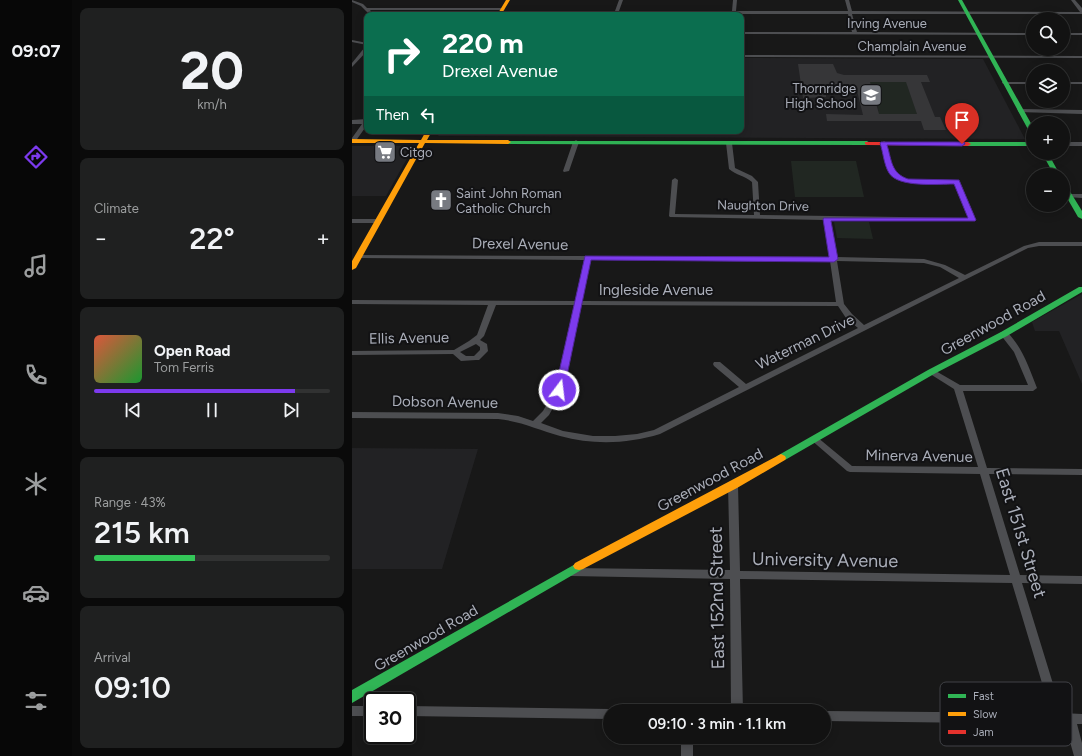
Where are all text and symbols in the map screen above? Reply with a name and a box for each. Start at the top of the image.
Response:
map controls [1026,12,1070,212]
button: search [1026,12,1070,56]
street label: Irving Avenue [847,16,927,31]
text: 220 m [442,26,524,60]
icon: right [376,28,428,80]
street label: Champlain Avenue [858,39,966,54]
text: 09:07 [11,40,61,62]
text: 20 [180,40,244,102]
text: Drexel Avenue [442,60,558,82]
button: layers [1026,64,1070,108]
place label: Thornridge High School [785,81,856,111]
school or university icon: Thornridge High School [858,82,884,108]
text: km/h [197,97,227,112]
pin [945,103,979,144]
icon: left [417,104,439,126]
text: Then [376,106,409,124]
icon: arrive [951,109,973,131]
button: + [1026,116,1070,160]
supermarket icon: Citgo [372,139,398,165]
icon: directions [22,143,50,171]
place label: Citgo [400,145,432,160]
button: − [1026,168,1070,212]
place label: Saint John Roman Catholic Church [456,186,562,216]
church icon: Saint John Roman Catholic Church [428,187,454,213]
street label: Naughton Drive [717,197,809,214]
text: Climate [94,201,139,216]
text: 22° [189,220,235,257]
text: − [94,225,108,252]
text: + [316,225,330,252]
street label: Drexel Avenue [472,234,568,254]
icon: music [22,252,50,280]
street label: Ingleside Avenue [599,281,713,299]
street label: Greenwood Road [937,287,1049,359]
street label: Waterman Drive [753,310,857,374]
street label: Ellis Avenue [369,328,449,348]
text: Open Road [154,342,231,360]
text: Tom Ferris [154,360,214,375]
icon: phone [22,361,50,389]
position arrow [538,369,580,411]
street label: Dobson Avenue [392,392,498,412]
icon: previous [122,399,144,421]
icon: pause [201,399,223,421]
icon: next [280,399,302,421]
street label: Greenwood Road [654,445,766,515]
street label: Minerva Avenue [865,446,973,466]
street label: East 151st Street [991,465,1051,601]
icon: climate [22,470,50,498]
text: Range · 43% [94,495,166,510]
text: 215 km [94,514,190,551]
street label: East 152nd Street [705,526,729,670]
street label: University Avenue [752,548,898,572]
icon: car [22,579,50,607]
street label: Greenwood Road [371,601,481,675]
text: Arrival [94,650,131,665]
text: 09:10 [94,669,171,706]
legend [940,682,1072,746]
icon: filters [22,687,50,715]
text: Fast [973,690,994,703]
speed limit sign: 30 [364,692,416,744]
text: Slow [973,708,997,721]
text: 09:10 · 3 min · 1.1 km [648,715,786,733]
text: Jam [973,726,994,739]

